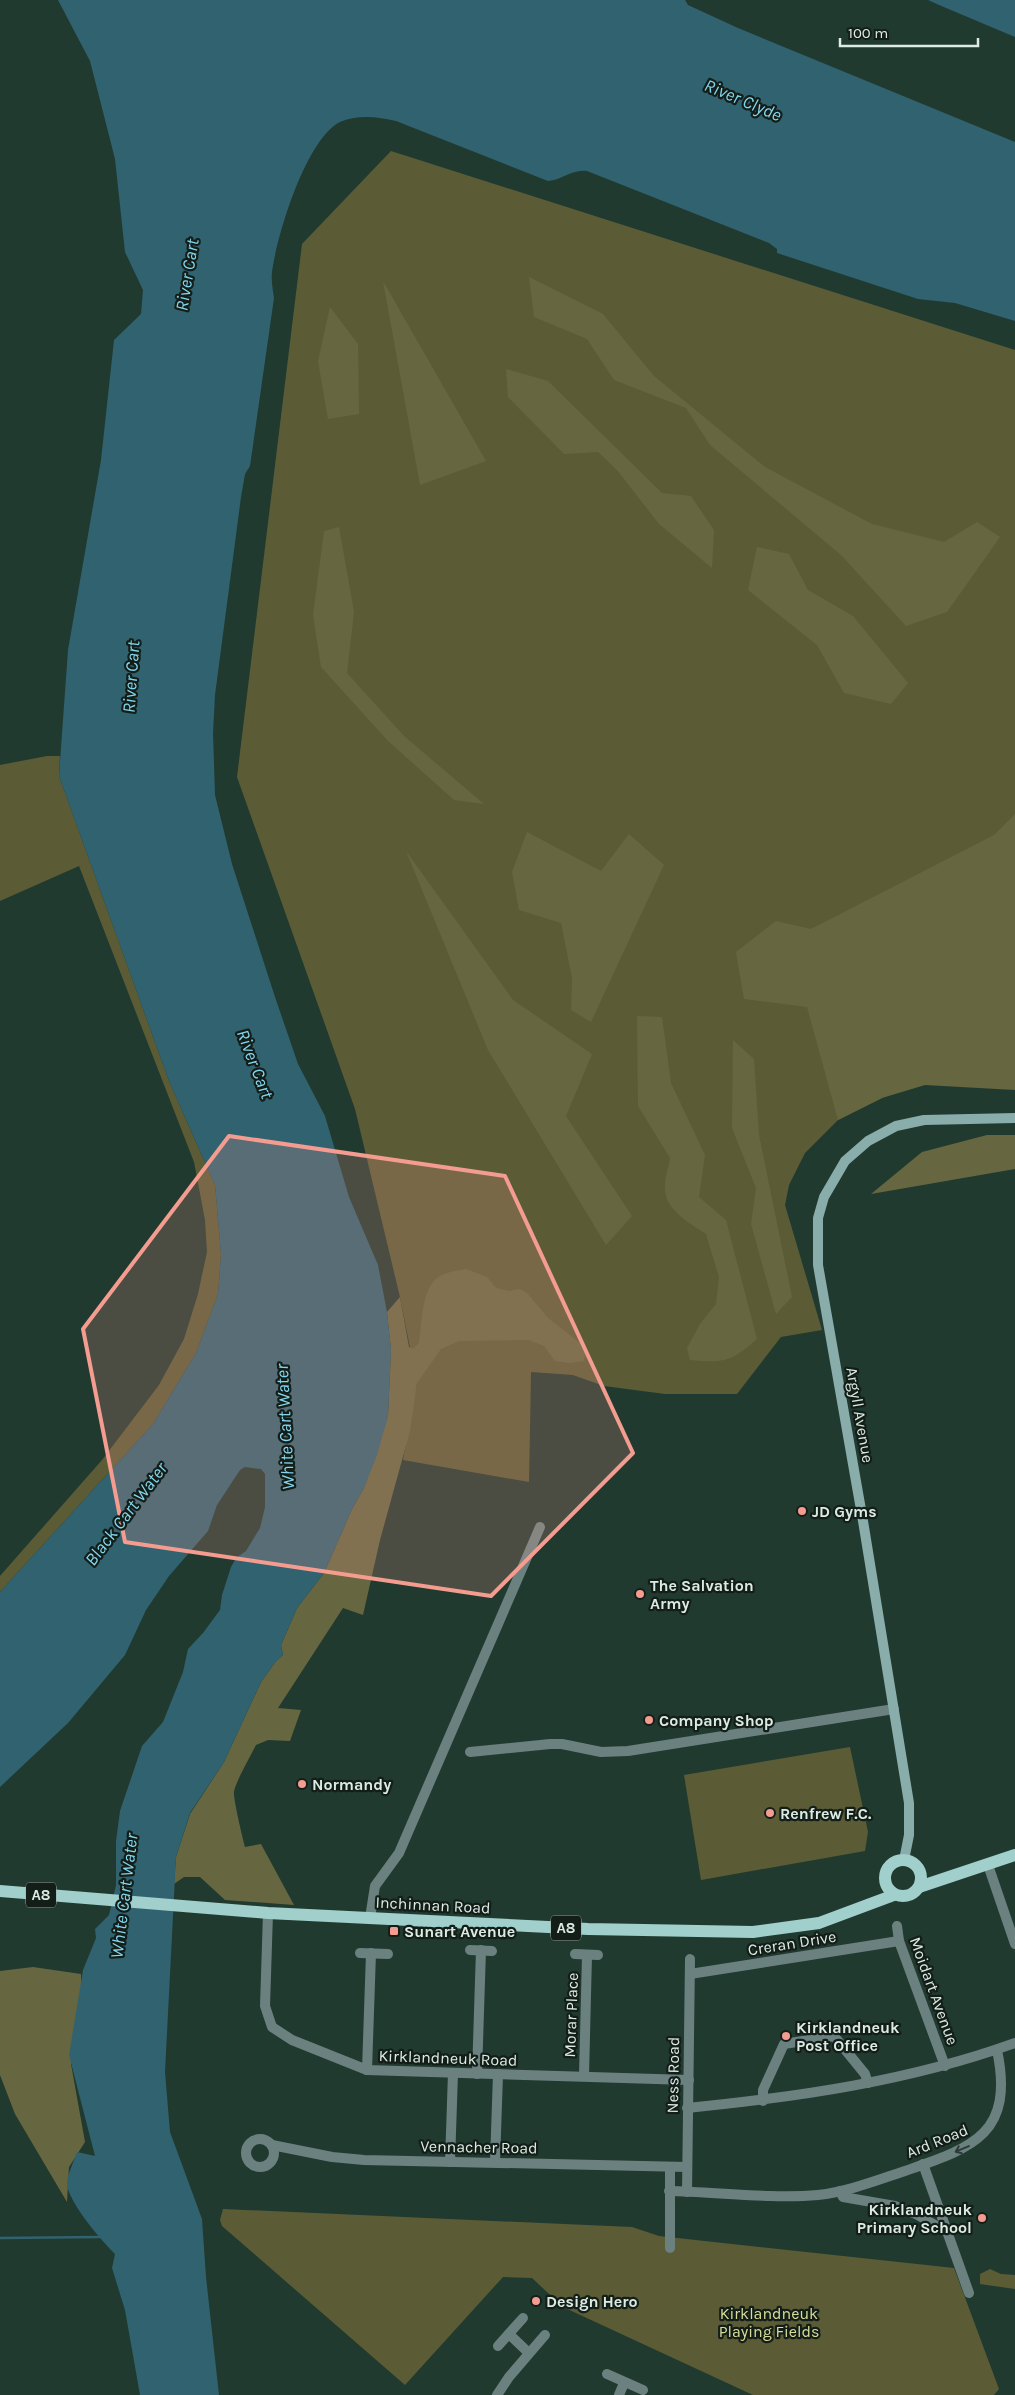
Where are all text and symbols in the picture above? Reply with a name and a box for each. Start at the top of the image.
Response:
scale bar [840,15,978,47]
text: 100 m [848,24,888,42]
water label: River Clyde [701,74,785,126]
water label: River Cart [170,237,204,313]
water label: River Cart [117,639,145,714]
water label: River Cart [232,1026,279,1103]
water label: White Cart Water [271,1363,299,1491]
street label: Argyll Avenue [842,1366,878,1464]
water label: Black Cart Water [80,1457,173,1570]
place label: JD Gyms [812,1502,877,1521]
marker: JD Gyms [796,1505,808,1517]
place label: The Salvation Army [650,1576,754,1613]
marker: The Salvation Army [634,1588,646,1600]
place label: Company Shop [659,1711,774,1730]
marker: Company Shop [643,1714,655,1726]
place label: Normandy [312,1775,391,1794]
marker: Normandy [296,1778,308,1790]
place label: Renfrew F.C. [780,1804,872,1823]
marker: Renfrew F.C. [764,1807,776,1819]
water label: White Cart Water [105,1831,143,1960]
road number: A8 [26,1882,56,1908]
street label: Inchinnan Road [375,1892,491,1918]
road number: A8 [551,1916,581,1940]
place label: Sunart Avenue [404,1922,515,1941]
marker: Sunart Avenue [388,1925,400,1937]
street label: Creran Drive [746,1927,838,1959]
street label: Moidart Avenue [906,1934,962,2048]
street label: Morar Place [560,1972,582,2058]
place label: Kirklandneuk Post Office [796,2018,900,2055]
marker: Kirklandneuk Post Office [780,2030,792,2042]
street label: Ness Road [663,2037,683,2113]
street label: Kirklandneuk Road [378,2046,518,2070]
street label: Ard Road [903,2120,971,2162]
street label: Vennacher Road [420,2136,538,2158]
one-way arrow [955,2145,970,2155]
place label: Kirklandneuk Primary School [857,2200,973,2237]
marker: Kirklandneuk Primary School [976,2212,988,2224]
place label: Design Hero [546,2292,638,2311]
marker: Design Hero [530,2295,542,2307]
park label: Kirklandneuk Playing Fields [719,2304,819,2341]

